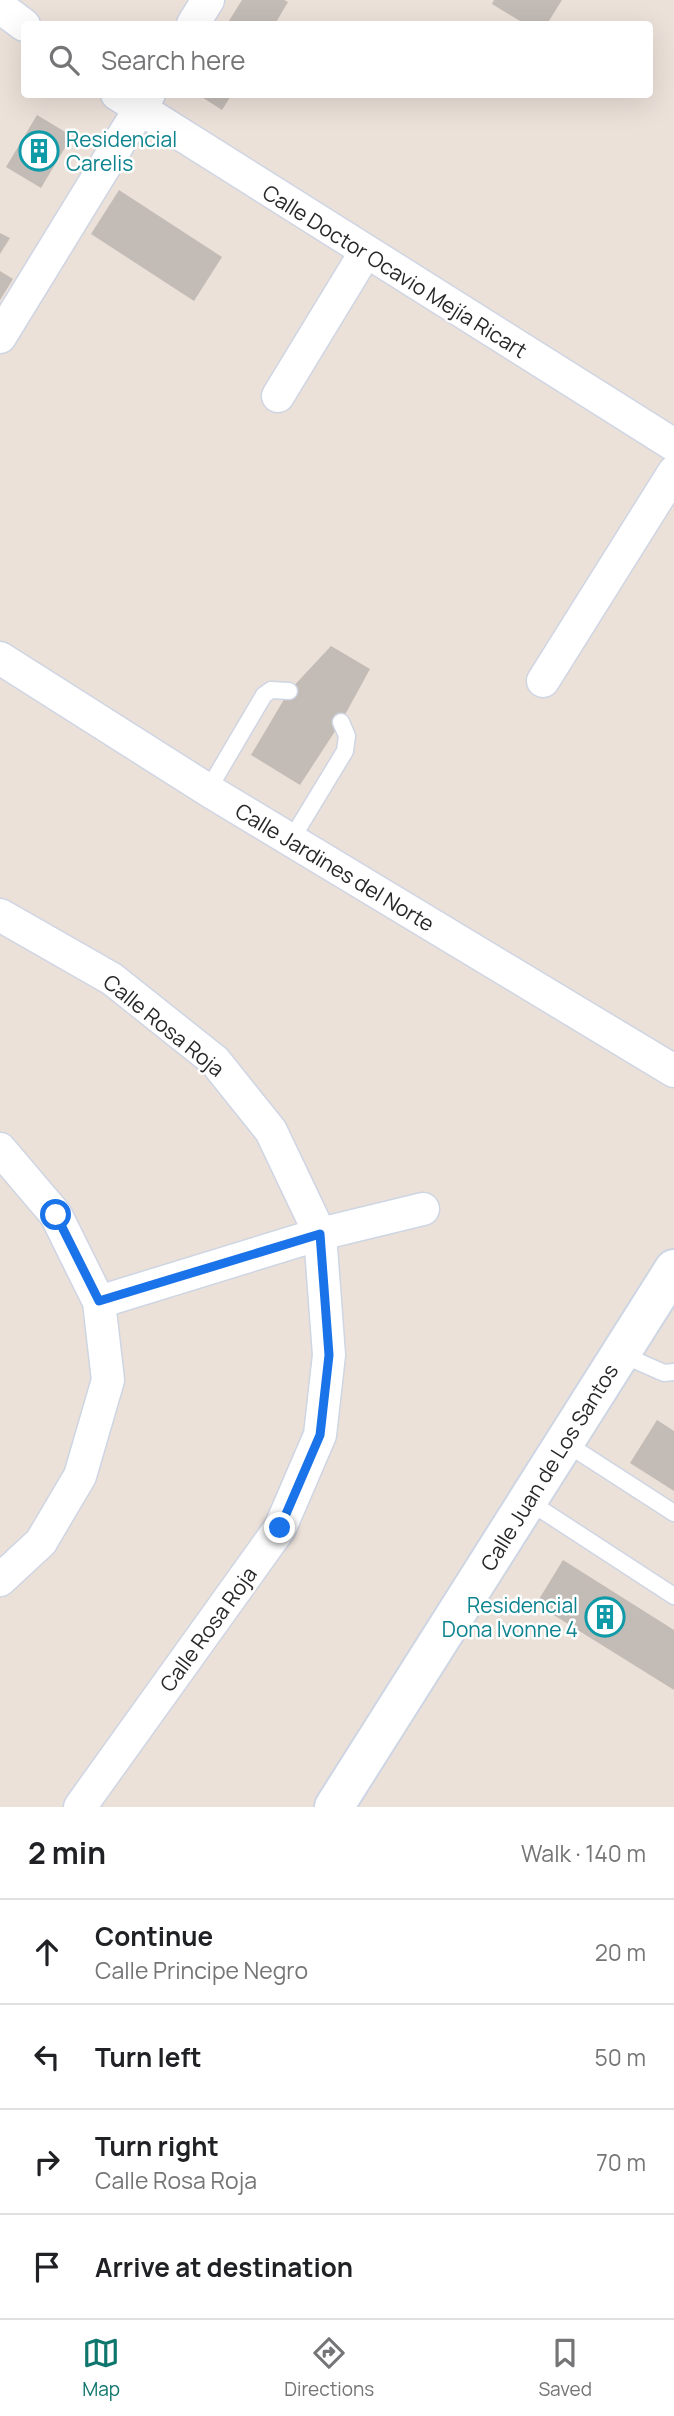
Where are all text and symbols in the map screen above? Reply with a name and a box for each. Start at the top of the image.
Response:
search box [21,21,653,98]
icon: search [45,41,83,79]
text: Search here [101,42,246,78]
place label: Residencial Carelis [66,125,177,177]
building icon: Residencial Carelis [18,130,60,172]
street label: Calle Doctor Ocavio Mejía Ricart [257,178,533,364]
street label: Calle Jardines del Norte [230,796,440,938]
street label: Calle Rosa Roja [98,968,230,1082]
route start [40,1199,71,1230]
street label: Calle Juan de Los Santos [474,1358,624,1576]
route end [264,1512,295,1543]
street label: Calle Rosa Roja [153,1561,263,1697]
place label: Residencial Dona Ivonne 4 [442,1591,578,1643]
building icon: Residencial Dona Ivonne 4 [584,1596,626,1638]
text: 2 min [28,1832,106,1873]
text: Walk · 140 m [521,1837,646,1869]
text: Continue [95,1918,213,1954]
icon: ahead [28,1933,66,1971]
text: 20 m [595,1936,646,1968]
text: Calle Principe Negro [95,1954,308,1986]
icon: left [28,2038,66,2076]
text: Turn left [95,2039,202,2075]
text: 50 m [595,2041,646,2073]
text: Turn right [95,2128,219,2164]
icon: right [28,2143,66,2181]
text: 70 m [596,2146,646,2178]
text: Calle Rosa Roja [95,2164,257,2196]
icon: arrive [28,2248,66,2286]
text: Arrive at destination [95,2249,353,2285]
tab: Map [82,2334,120,2402]
tab: Directions [284,2334,374,2402]
tab: Saved [538,2334,592,2402]

